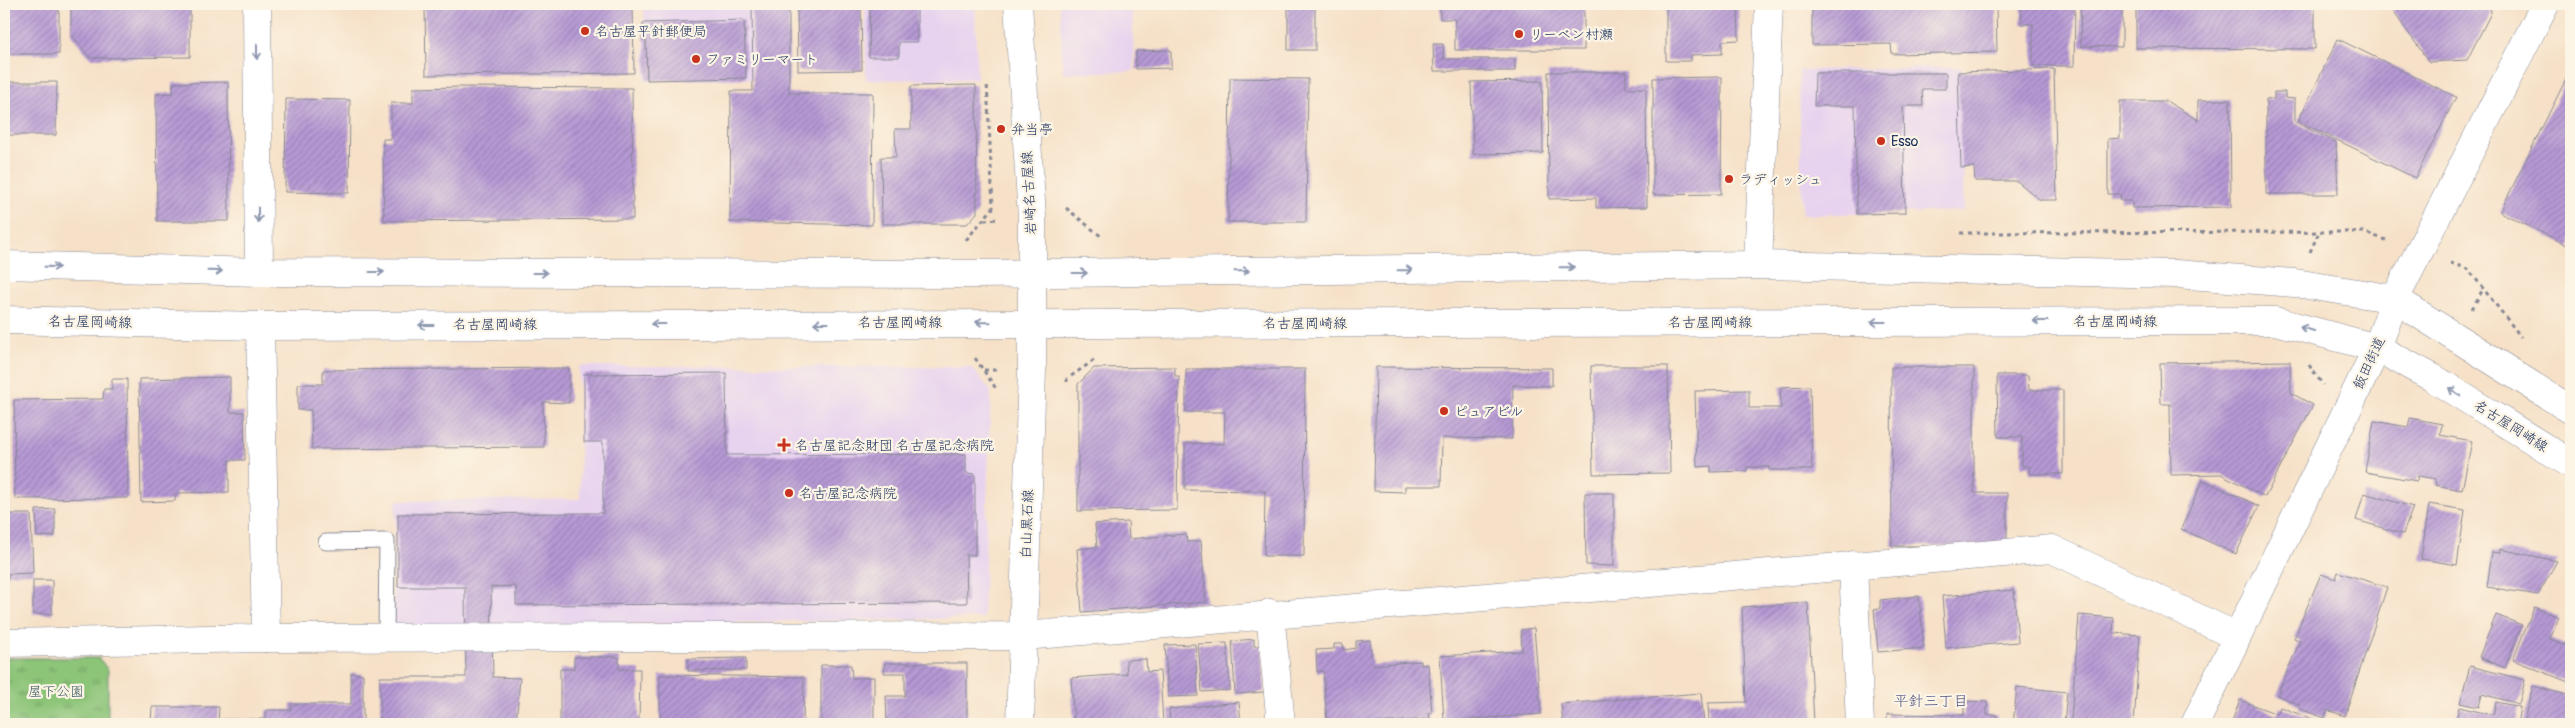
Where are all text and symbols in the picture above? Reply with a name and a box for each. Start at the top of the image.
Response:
place label: 名古屋平針郵便局 [595,23,707,40]
marker: 名古屋平針郵便局 [579,25,591,37]
place label: リーベン村瀬 [1529,26,1613,43]
marker: リーベン村瀬 [1513,28,1525,40]
one-way arrow [252,44,262,60]
place label: ファミリーマート [706,51,818,68]
marker: ファミリーマート [690,53,702,65]
place label: 弁当亭 [1011,121,1053,138]
marker: 弁当亭 [995,123,1007,135]
place label: Esso [1891,133,1919,150]
marker: Esso [1875,135,1887,147]
street label: 岩崎名古屋線 [1018,151,1040,235]
place label: ラディッシュ [1739,171,1822,188]
marker: ラディッシュ [1723,173,1735,185]
one-way arrow [253,206,263,223]
one-way arrow [44,262,60,271]
one-way arrow [1559,263,1575,272]
one-way arrow [1396,265,1412,274]
one-way arrow [207,266,223,275]
one-way arrow [369,267,385,277]
one-way arrow [1234,267,1250,276]
one-way arrow [532,268,548,278]
one-way arrow [1071,268,1087,278]
street label: 名古屋岡崎線 [48,313,132,331]
street label: 名古屋岡崎線 [2073,313,2157,330]
street label: 名古屋岡崎線 [858,314,942,331]
street label: 名古屋岡崎線 [1668,314,1752,331]
street label: 名古屋岡崎線 [1263,315,1347,332]
street label: 名古屋岡崎線 [453,316,537,333]
one-way arrow [2033,316,2049,326]
one-way arrow [976,317,992,327]
one-way arrow [1870,317,1886,327]
one-way arrow [813,318,830,328]
one-way arrow [651,319,667,329]
one-way arrow [418,320,434,330]
one-way arrow [2299,324,2315,334]
street label: 飯田街道 [2349,334,2389,392]
one-way arrow [2449,386,2463,396]
street label: 名古屋岡崎線 [2471,397,2551,455]
place label: ピュアビル [1454,403,1524,420]
marker: ピュアビル [1438,405,1450,417]
place label: 名古屋記念財団 名古屋記念病院 [795,437,994,454]
marker: 名古屋記念財団 名古屋記念病院 [777,438,791,452]
place label: 名古屋記念病院 [799,485,897,502]
marker: 名古屋記念病院 [783,487,795,499]
street label: 白山黒石線 [1017,489,1037,559]
park label: 屋下公園 [28,683,84,700]
district label: 平針三丁目 [1893,692,1969,711]

